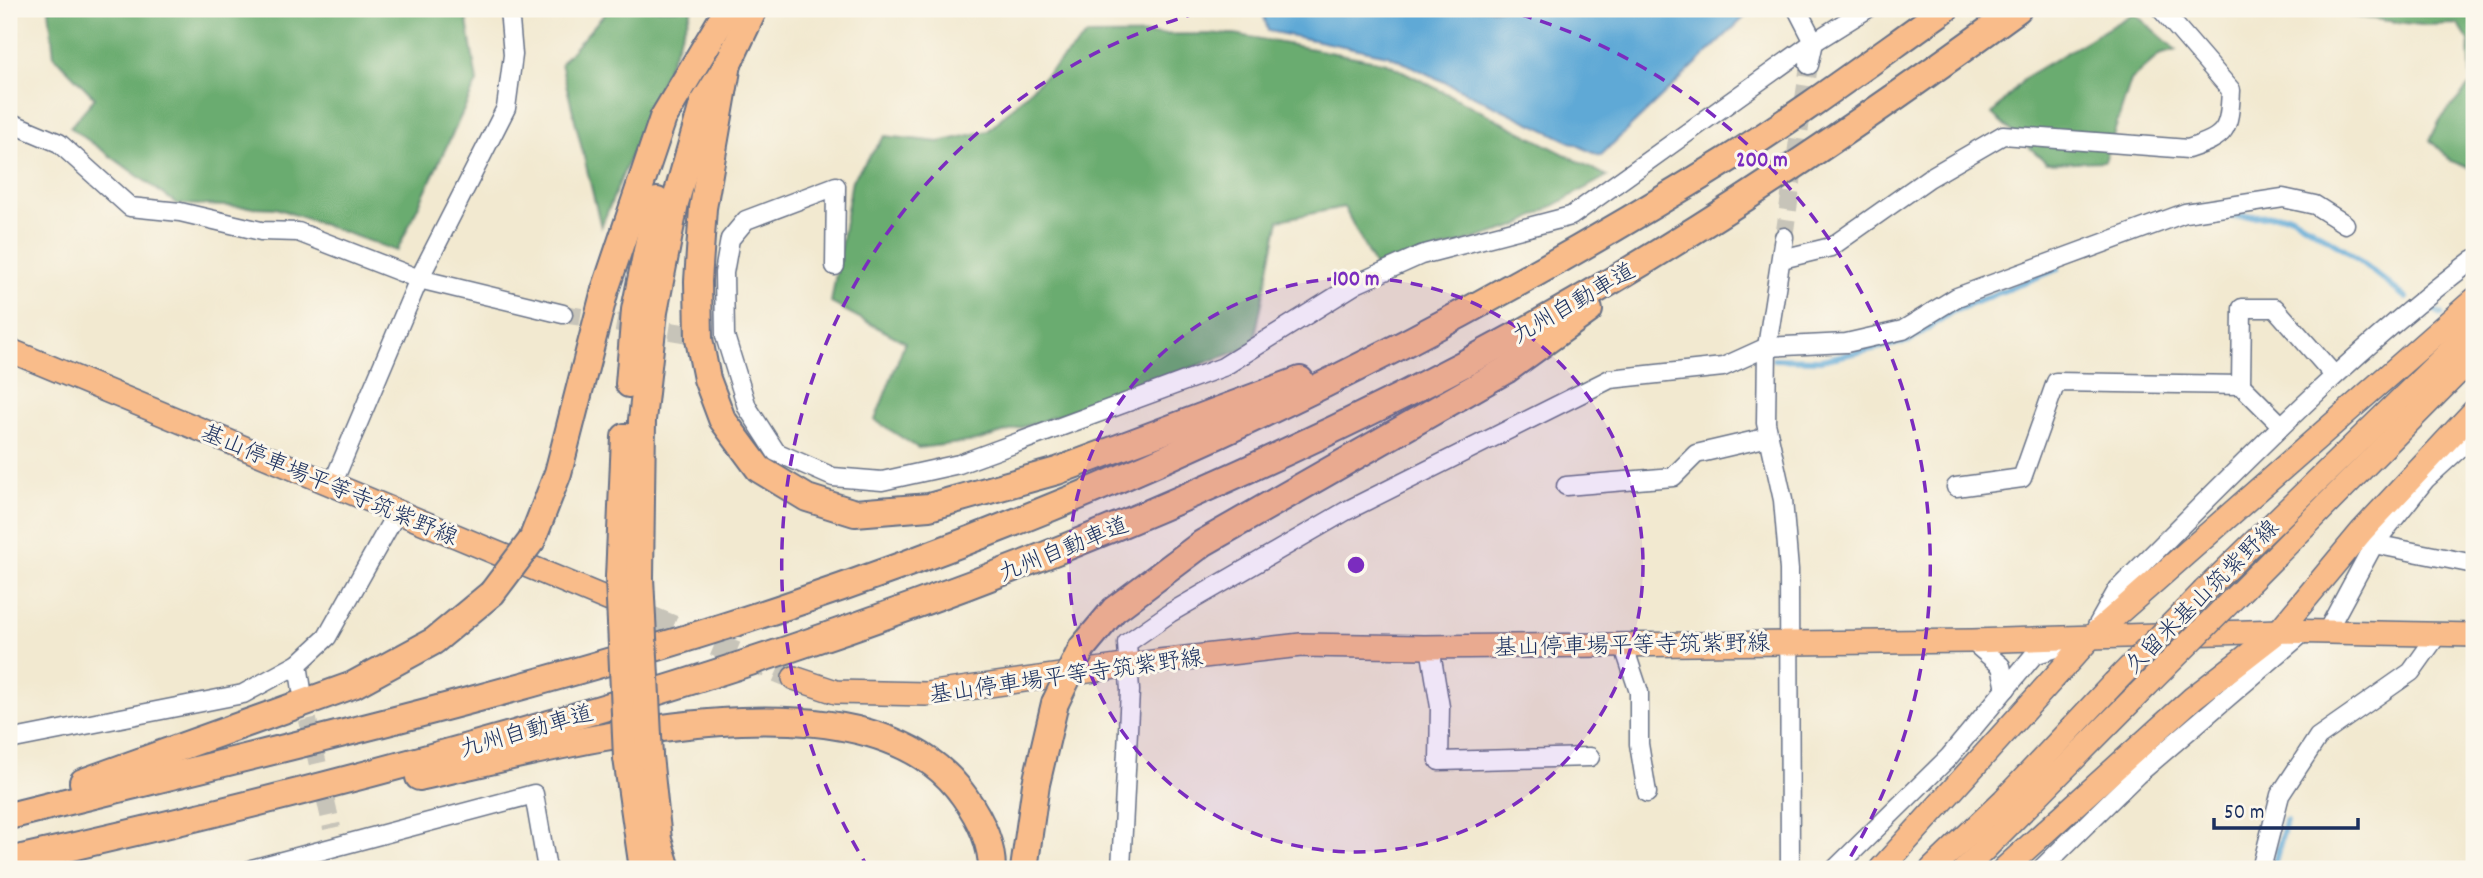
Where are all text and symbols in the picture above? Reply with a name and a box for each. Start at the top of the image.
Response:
text: 200 m [1736,147,1788,177]
street label: 九州自動車道 [1507,256,1643,354]
text: 100 m [1333,266,1379,296]
street label: 基山停車場平等寺筑紫野線 [195,418,462,556]
street label: 九州自動車道 [994,510,1134,592]
street label: 久留米基山筑紫野線 [2119,514,2288,683]
centre of rings [1344,553,1368,577]
street label: 基山停車場平等寺筑紫野線 [1494,629,1770,666]
street label: 基山停車場平等寺筑紫野線 [928,643,1205,714]
street label: 九州自動車道 [456,698,598,768]
scale bar [2214,787,2357,831]
text: 50 m [2224,799,2264,829]

